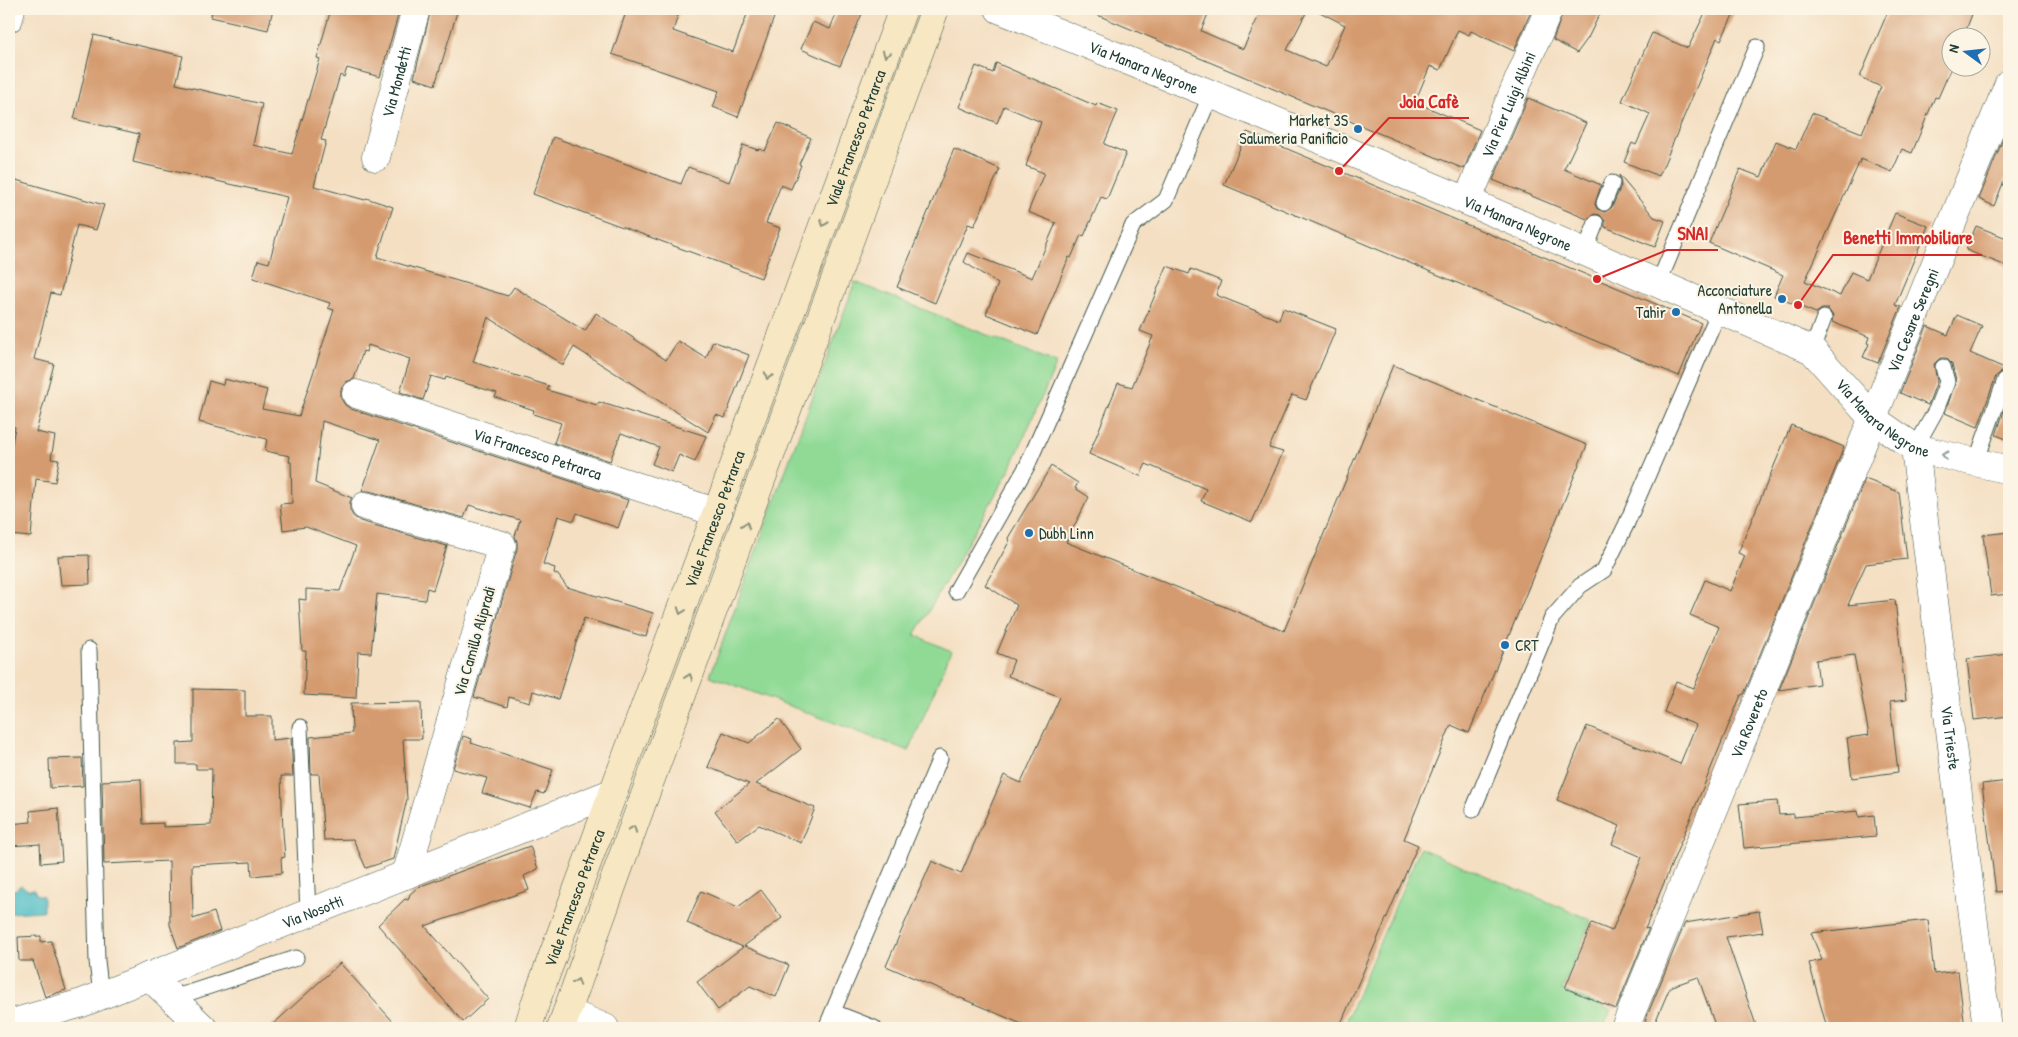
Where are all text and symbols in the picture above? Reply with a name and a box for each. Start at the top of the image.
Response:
north arrow [1940,28,1990,78]
street label: Via Manara Negrone [1086,35,1202,99]
text: N [1943,42,1963,55]
street label: Via Mondetti [376,44,416,120]
street label: Via Pier Luigi Albini [1476,48,1541,161]
one-way arrow [882,50,892,58]
street label: Viale Francesco Petrarca [820,67,891,210]
callout: Joia Cafè [1389,85,1469,118]
text: Joia Cafè [1399,89,1460,114]
place label: Market 3S Salumeria Panificio [1239,109,1349,149]
marker: Market 3S Salumeria Panificio [1352,123,1364,135]
street label: Via Manara Negrone [1460,190,1576,256]
callout: SNAI [1667,217,1718,250]
one-way arrow [820,219,830,227]
text: SNAI [1678,221,1708,246]
callout: Benetti Immobiliare [1833,222,1982,255]
text: Benetti Immobiliare [1843,225,1974,250]
street label: Via Cesare Seregni [1882,265,1944,376]
place label: Acconciature Antonella [1698,279,1773,319]
marker: Acconciature Antonella [1776,293,1788,305]
place label: Tahir [1636,301,1666,323]
marker: Tahir [1670,306,1682,318]
one-way arrow [764,371,774,380]
street label: Via Manara Negrone [1831,374,1932,462]
street label: Via Francesco Petrarca [470,422,605,485]
street label: Viale Francesco Petrarca [679,447,750,591]
one-way arrow [1941,450,1950,461]
one-way arrow [740,521,750,530]
place label: Dubh Linn [1039,522,1094,544]
marker: Dubh Linn [1023,527,1035,539]
street label: Via Camillo Alipradi [448,583,500,699]
one-way arrow [677,606,687,614]
place label: CRT [1515,634,1539,656]
marker: CRT [1499,639,1511,651]
one-way arrow [683,673,693,682]
street label: Via Rovereto [1725,684,1773,761]
street label: Via Trieste [1936,705,1966,772]
street label: Viale Francesco Petrarca [539,826,610,970]
one-way arrow [627,826,637,834]
street label: Via Nosotti [278,889,347,934]
one-way arrow [571,979,581,987]

